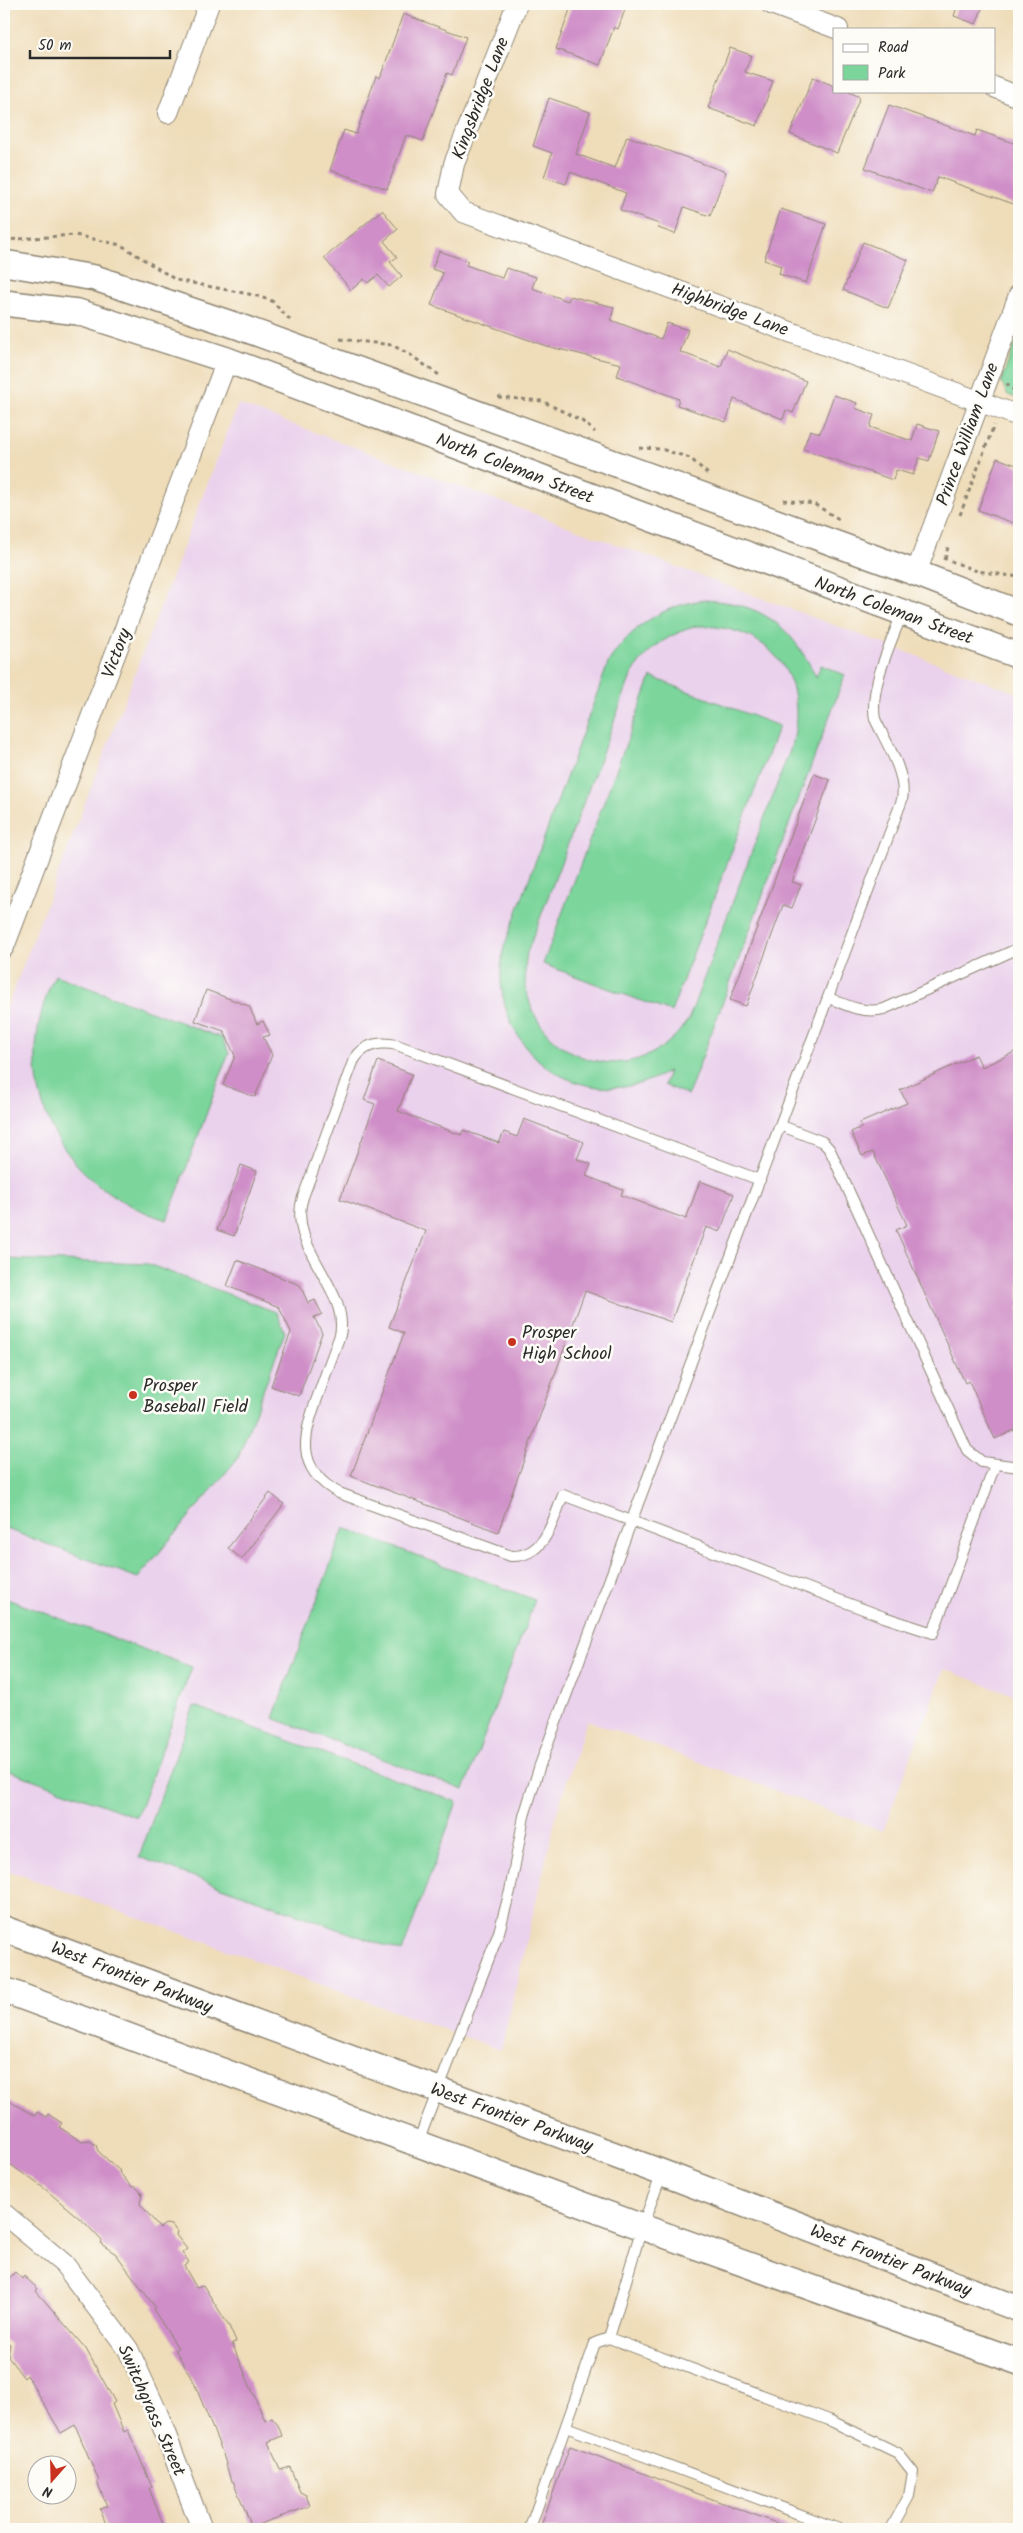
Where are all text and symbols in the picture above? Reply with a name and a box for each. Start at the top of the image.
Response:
scale bar [30,28,170,60]
legend [833,28,996,92]
street label: Kingsbridge Lane [445,33,518,164]
text: 50 m [38,34,72,58]
text: Road [878,36,909,60]
text: Park [878,62,906,86]
street label: Highbridge Lane [667,276,792,345]
street label: Prince William Lane [929,359,1008,510]
street label: North Coleman Street [431,426,598,513]
street label: North Coleman Street [810,569,978,654]
street label: Victory [95,624,140,683]
place label: Prosper High School [522,1319,612,1369]
marker: Prosper High School [506,1336,518,1348]
place label: Prosper Baseball Field [143,1372,249,1422]
marker: Prosper Baseball Field [127,1389,139,1401]
street label: West Frontier Parkway [46,1934,217,2023]
street label: West Frontier Parkway [426,2075,597,2162]
street label: West Frontier Parkway [805,2217,976,2306]
street label: Switchgrass Street [109,2340,193,2482]
north arrow [28,2456,78,2506]
text: N [40,2479,56,2503]

